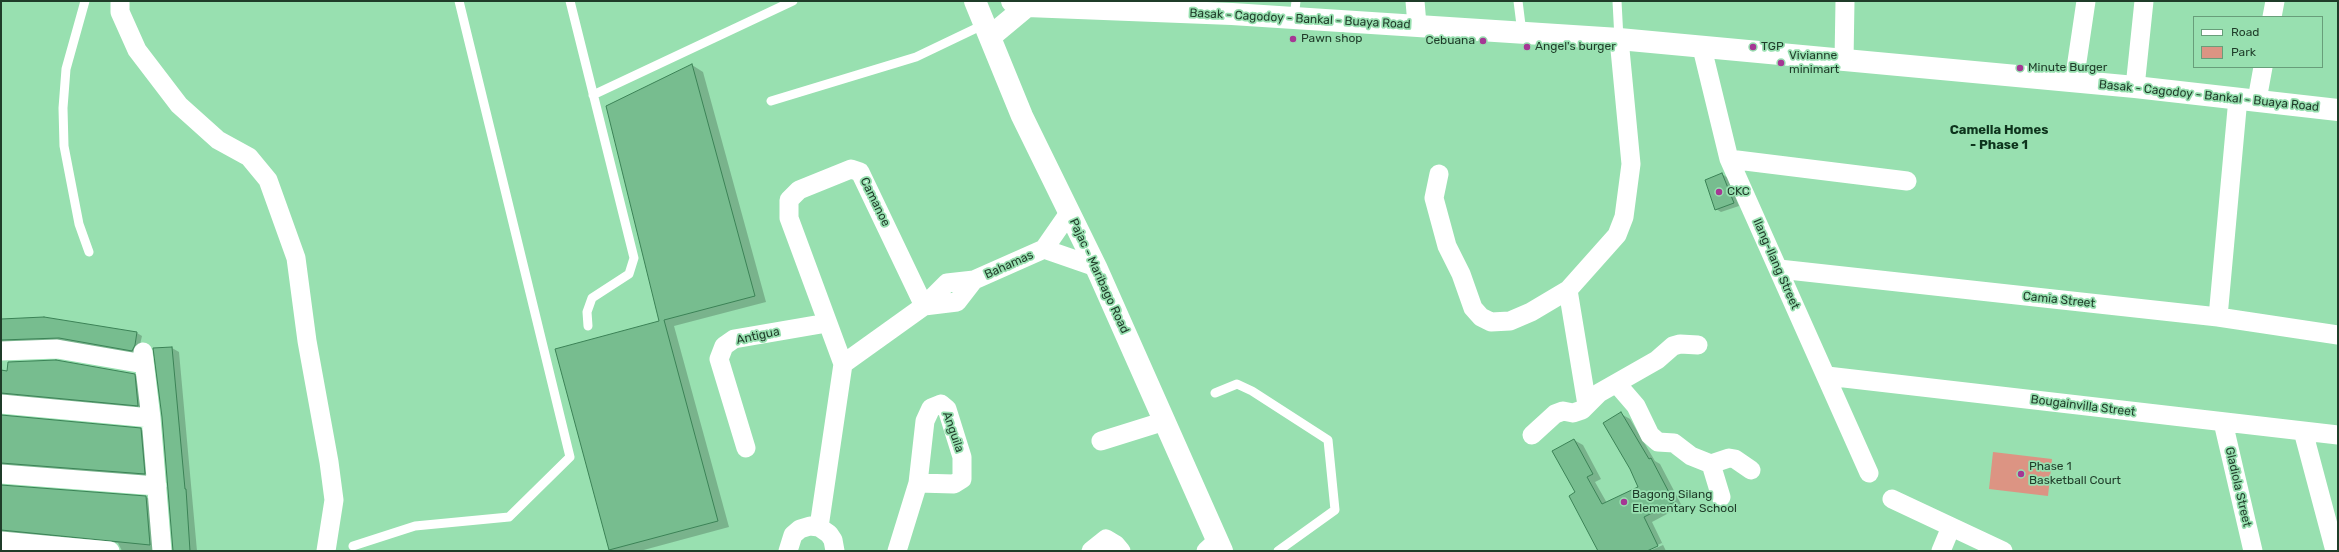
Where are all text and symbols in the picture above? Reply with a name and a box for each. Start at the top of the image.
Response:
street label: Basak - Cagodoy - Bankal - Buaya Road [1189,6,1411,32]
legend [2193,16,2323,68]
text: Road [2231,25,2259,39]
place label: Pawn shop [1301,32,1362,46]
marker: Pawn shop [1288,34,1298,44]
place label: Cebuana [1425,34,1475,48]
marker: Cebuana [1478,36,1488,46]
place label: Angel's burger [1535,40,1616,54]
place label: TGP [1761,40,1784,54]
marker: Angel's burger [1522,42,1532,52]
marker: TGP [1748,42,1758,52]
text: Park [2231,45,2256,59]
place label: Vivianne minimart [1789,49,1839,77]
marker: Vivianne minimart [1776,58,1786,68]
place label: Minute Burger [2028,61,2107,75]
marker: Minute Burger [2015,63,2025,73]
street label: Basak - Cagodoy - Bankal - Buaya Road [2098,77,2320,115]
district label: Camella Homes - Phase 1 [1950,122,2048,153]
street label: Camanoe [857,175,893,229]
place label: CKC [1727,185,1750,199]
marker: CKC [1714,187,1724,197]
street label: Pajac - Maribago Road [1066,216,1132,336]
street label: Ilang-Ilang Street [1750,216,1802,312]
street label: Bahamas [982,248,1036,282]
street label: Camia Street [2022,289,2096,311]
street label: Antigua [735,324,781,348]
street label: Bougainvilla Street [2030,392,2136,420]
street label: Anguila [939,410,967,454]
street label: Gladiola Street [2222,446,2254,528]
place label: Phase 1 Basketball Court [2029,460,2121,488]
marker: Phase 1 Basketball Court [2016,469,2026,479]
place label: Bagong Silang Elementary School [1632,488,1737,516]
marker: Bagong Silang Elementary School [1619,497,1629,507]

